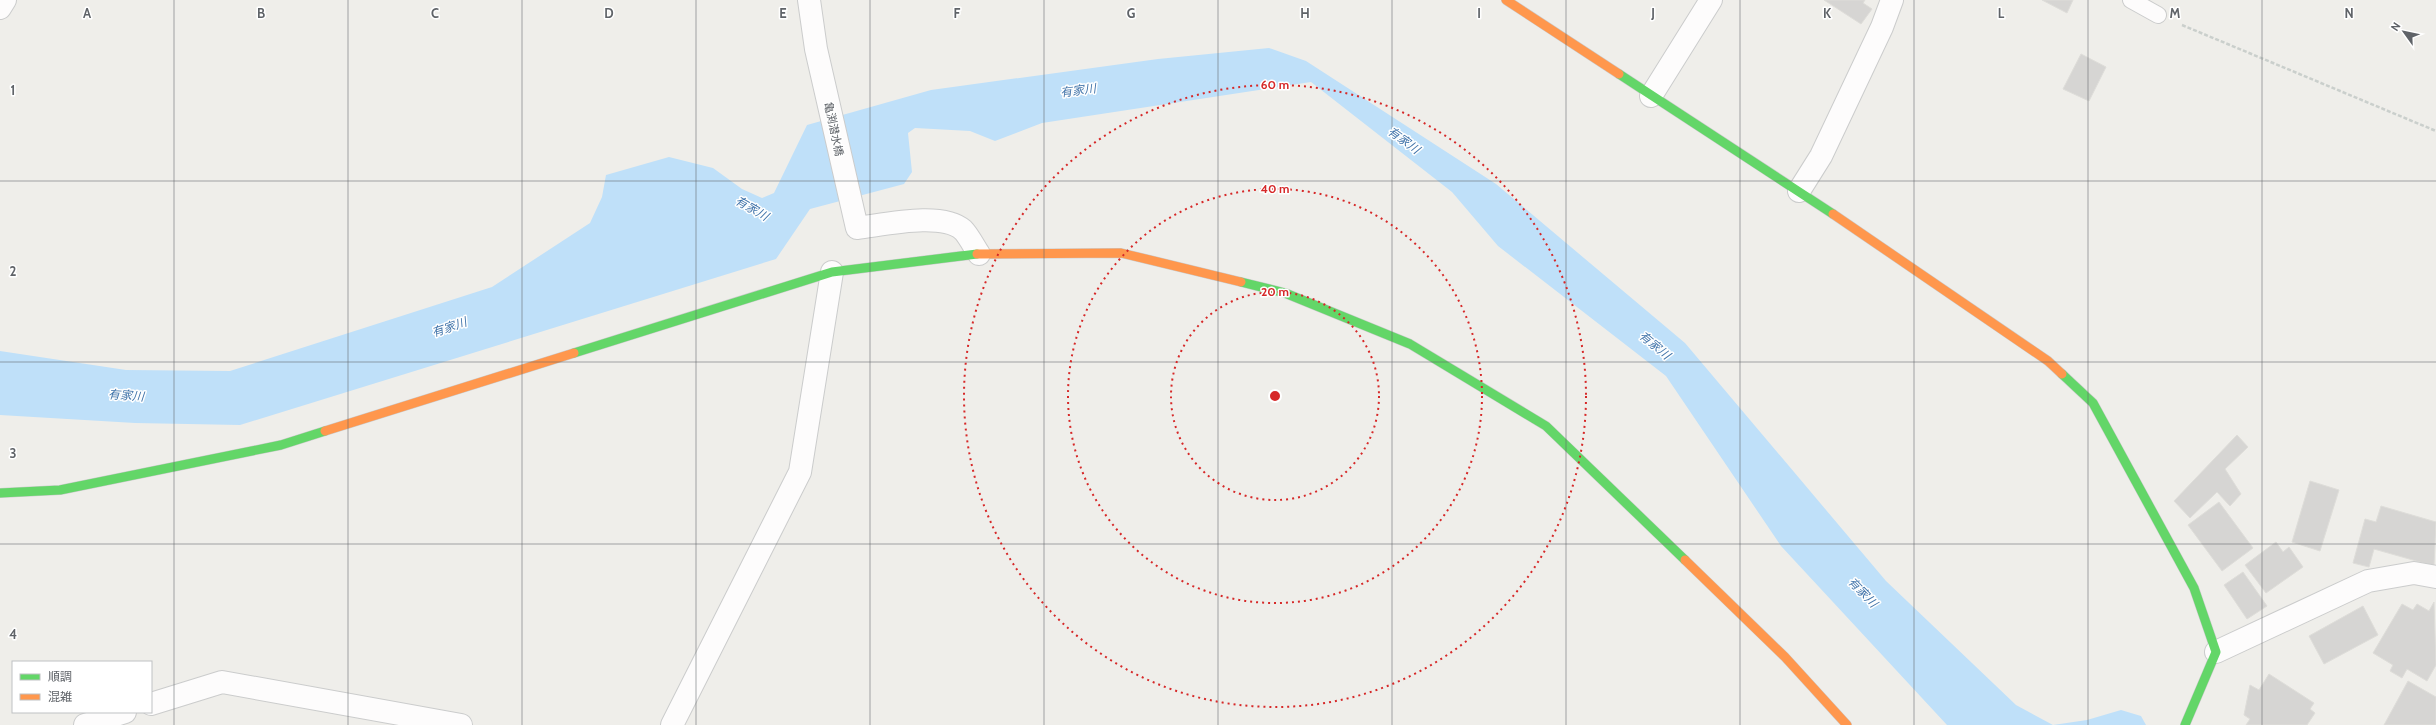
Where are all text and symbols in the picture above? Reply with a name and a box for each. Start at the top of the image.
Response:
text: A [83,5,92,21]
text: B [257,5,265,21]
text: C [431,5,439,21]
text: D [604,5,614,21]
text: E [779,5,787,21]
text: F [954,5,961,21]
text: G [1127,5,1136,21]
text: H [1300,5,1310,21]
text: I [1477,5,1481,21]
text: J [1650,5,1655,21]
text: K [1823,5,1832,21]
text: L [1998,5,2005,21]
text: M [2170,5,2181,21]
text: N [2344,5,2354,21]
north arrow [2384,12,2424,52]
text: N [2388,19,2404,34]
text: 60 m [1261,77,1289,92]
water label: 有家川 [1059,80,1099,100]
text: 1 [11,82,15,98]
street label: 亀渕潜水橋 [821,101,847,157]
water label: 有家川 [1385,123,1425,158]
text: 40 m [1260,181,1290,196]
water label: 有家川 [733,193,773,224]
text: 2 [10,263,17,279]
text: 20 m [1261,284,1289,299]
water label: 有家川 [430,313,470,340]
water label: 有家川 [1636,328,1675,364]
water label: 有家川 [108,386,146,404]
centre of rings [1268,389,1282,403]
text: 3 [9,445,17,461]
water label: 有家川 [1845,574,1882,612]
text: 4 [9,626,17,642]
legend [12,661,152,713]
text: 順調 [48,669,72,684]
text: 混雑 [48,689,72,704]

